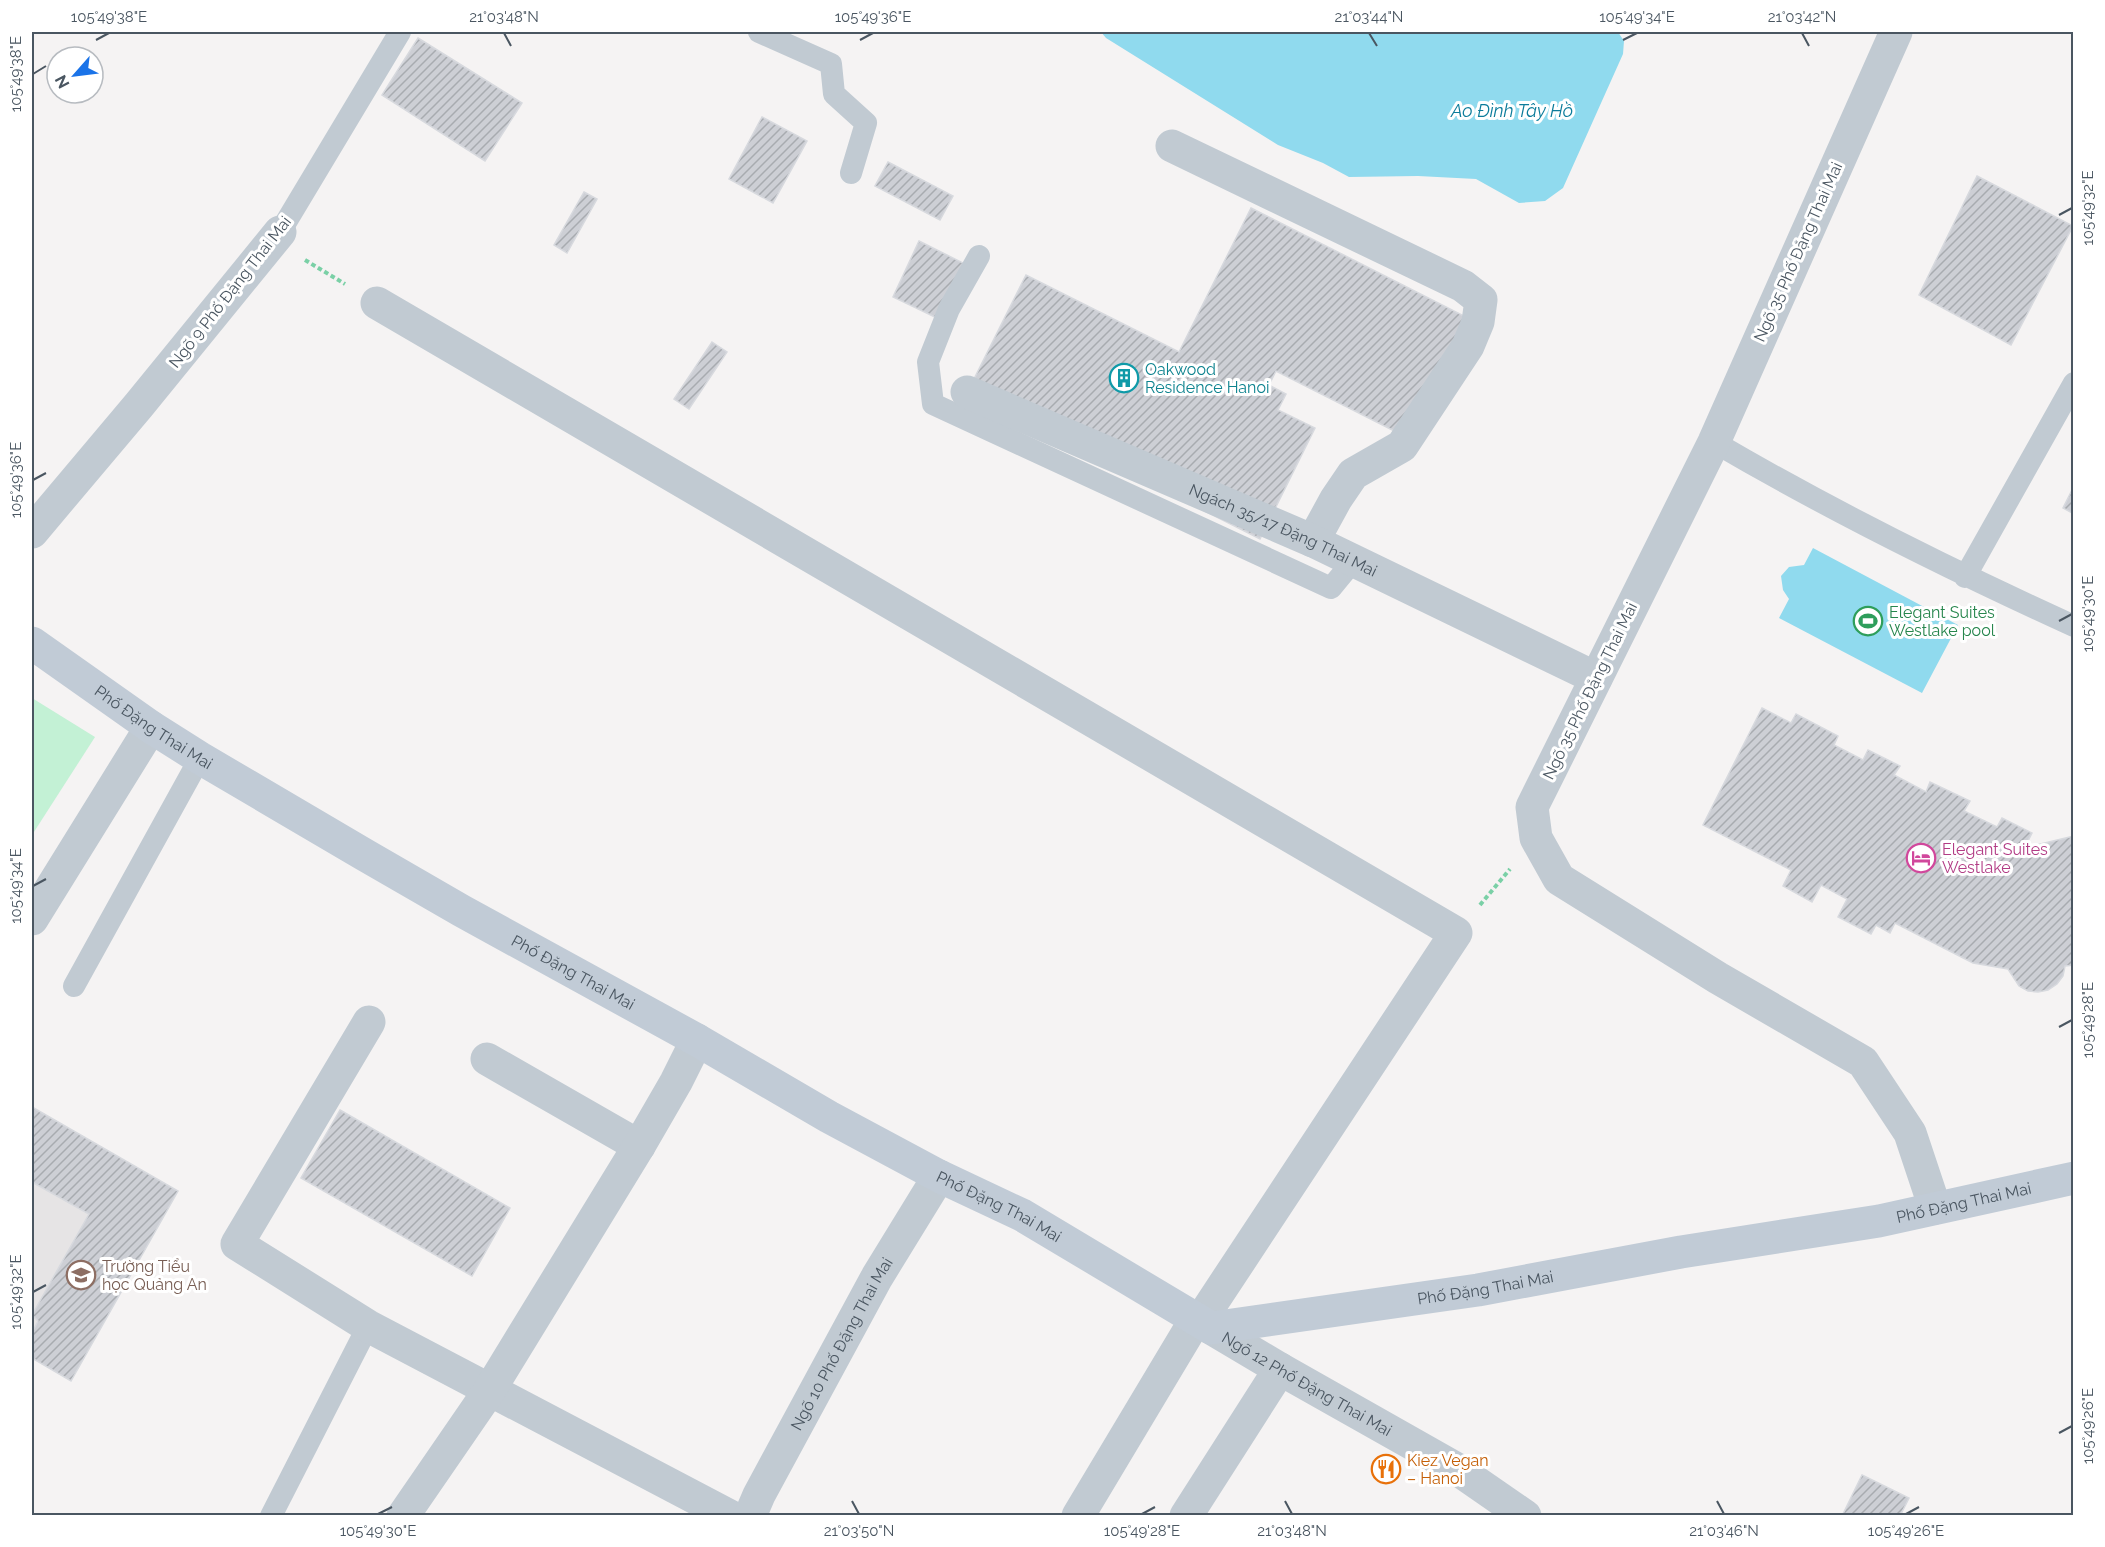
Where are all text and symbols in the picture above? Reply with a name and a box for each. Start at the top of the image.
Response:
text: 105°49'38"E [71,8,147,26]
text: 21°03'48"N [469,8,539,26]
text: 105°49'36"E [835,8,911,26]
text: 21°03'44"N [1335,8,1403,26]
text: 105°49'34"E [1599,8,1675,26]
text: 21°03'42"N [1768,8,1836,26]
text: 105°49'38"E [7,36,25,112]
north arrow [45,45,105,105]
text: N [51,72,73,92]
water label: Ao Đình Tây Hồ [1450,100,1573,121]
street label: Ngõ 35 Phố Đặng Thai Mai [1750,159,1846,345]
text: 105°49'32"E [2079,170,2097,246]
street label: Ngõ 9 Phố Đặng Thai Mai [165,213,295,371]
place label: Oakwood Residence Hanoi [1145,360,1269,397]
building icon: Oakwood Residence Hanoi [1108,362,1140,394]
text: 105°49'36"E [7,442,25,518]
street label: Ngách 35/17 Đặng Thai Mai [1186,479,1380,580]
text: 105°49'30"E [2079,576,2097,652]
street label: Ngõ 35 Phố Đặng Thai Mai [1539,599,1641,783]
place label: Elegant Suites Westlake pool [1889,603,1996,640]
sports icon: Elegant Suites Westlake pool [1852,605,1884,637]
street label: Phố Đặng Thai Mai [91,681,216,773]
place label: Elegant Suites Westlake [1942,840,2048,877]
hotel icon: Elegant Suites Westlake [1905,842,1937,874]
text: 105°49'34"E [7,848,25,924]
street label: Phố Đặng Thai Mai [508,931,638,1014]
text: 105°49'28"E [2079,982,2097,1058]
street label: Phố Đặng Thai Mai [934,1167,1065,1246]
street label: Phố Đặng Thai Mai [1894,1178,2033,1226]
text: 105°49'32"E [7,1254,25,1330]
street label: Ngõ 10 Phố Đặng Thai Mai [786,1254,896,1433]
place label: Trường Tiểu học Quảng An [102,1257,207,1294]
school or university icon: Trường Tiểu học Quảng An [65,1259,97,1291]
street label: Phố Đặng Thai Mai [1416,1267,1555,1308]
street label: Ngõ 12 Phố Đặng Thai Mai [1219,1327,1395,1440]
text: 105°49'26"E [2079,1388,2097,1464]
place label: Kiez Vegan – Hanoi [1407,1451,1489,1488]
restaurant icon: Kiez Vegan – Hanoi [1370,1453,1402,1485]
text: 105°49'30"E [340,1522,416,1540]
text: 21°03'50"N [824,1522,894,1540]
text: 105°49'28"E [1104,1522,1180,1540]
text: 21°03'48"N [1257,1522,1327,1540]
text: 21°03'46"N [1689,1522,1759,1540]
text: 105°49'26"E [1868,1522,1944,1540]

